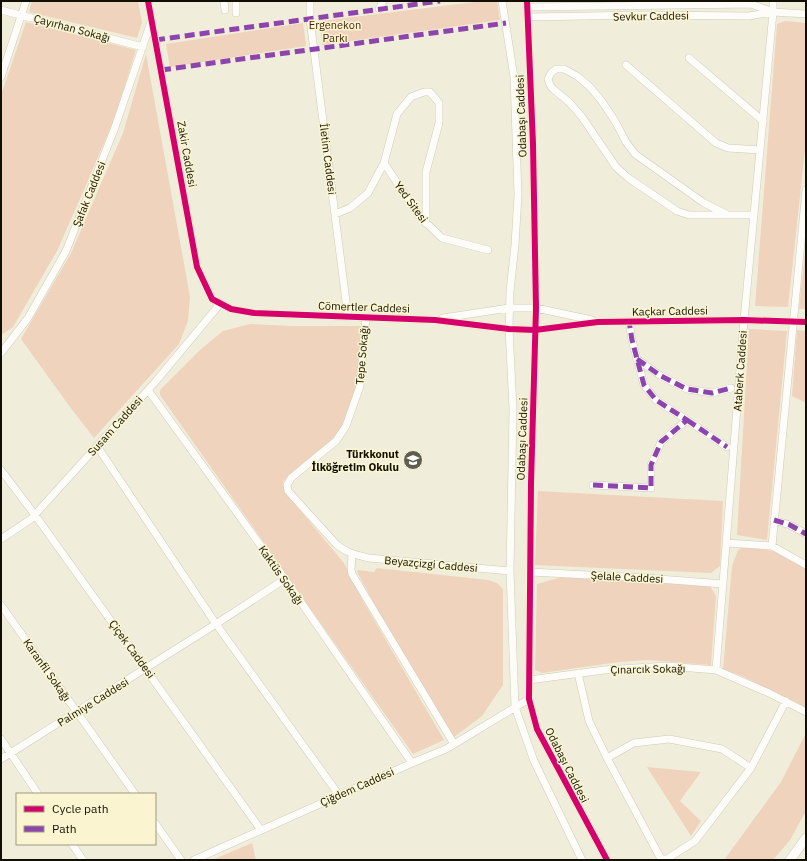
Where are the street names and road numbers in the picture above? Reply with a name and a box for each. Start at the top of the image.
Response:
street label: Sevkur Caddesi [613,8,689,24]
street label: Çayırhan Sokağı [32,11,112,45]
street label: Odabaşı Caddesi [513,74,529,158]
street label: Zakir Caddesi [174,120,200,188]
street label: İletim Caddesi [317,122,339,196]
street label: Şafak Caddesi [69,159,109,229]
street label: Yed Sitesi [391,178,431,226]
street label: Cömertler Caddesi [318,298,410,316]
street label: Kaçkar Caddesi [632,303,708,319]
street label: Tepe Sokağı [352,325,372,385]
street label: Ataberk Caddesi [730,330,750,412]
street label: Susam Caddesi [84,393,146,459]
street label: Odabaşı Caddesi [514,397,530,481]
street label: Kaktüs Sokağı [255,543,307,607]
street label: Beyazçizgi Caddesi [384,553,478,575]
street label: Şelale Caddesi [590,568,664,586]
street label: Çiçek Caddesi [106,617,158,681]
street label: Karanfil Sokağı [20,636,74,704]
street label: Çınarcık Sokağı [610,661,686,677]
street label: Palmiye Caddesi [55,674,131,730]
street label: Odabaşı Caddesi [542,725,592,805]
street label: Çiğdem Caddesi [318,764,396,810]

